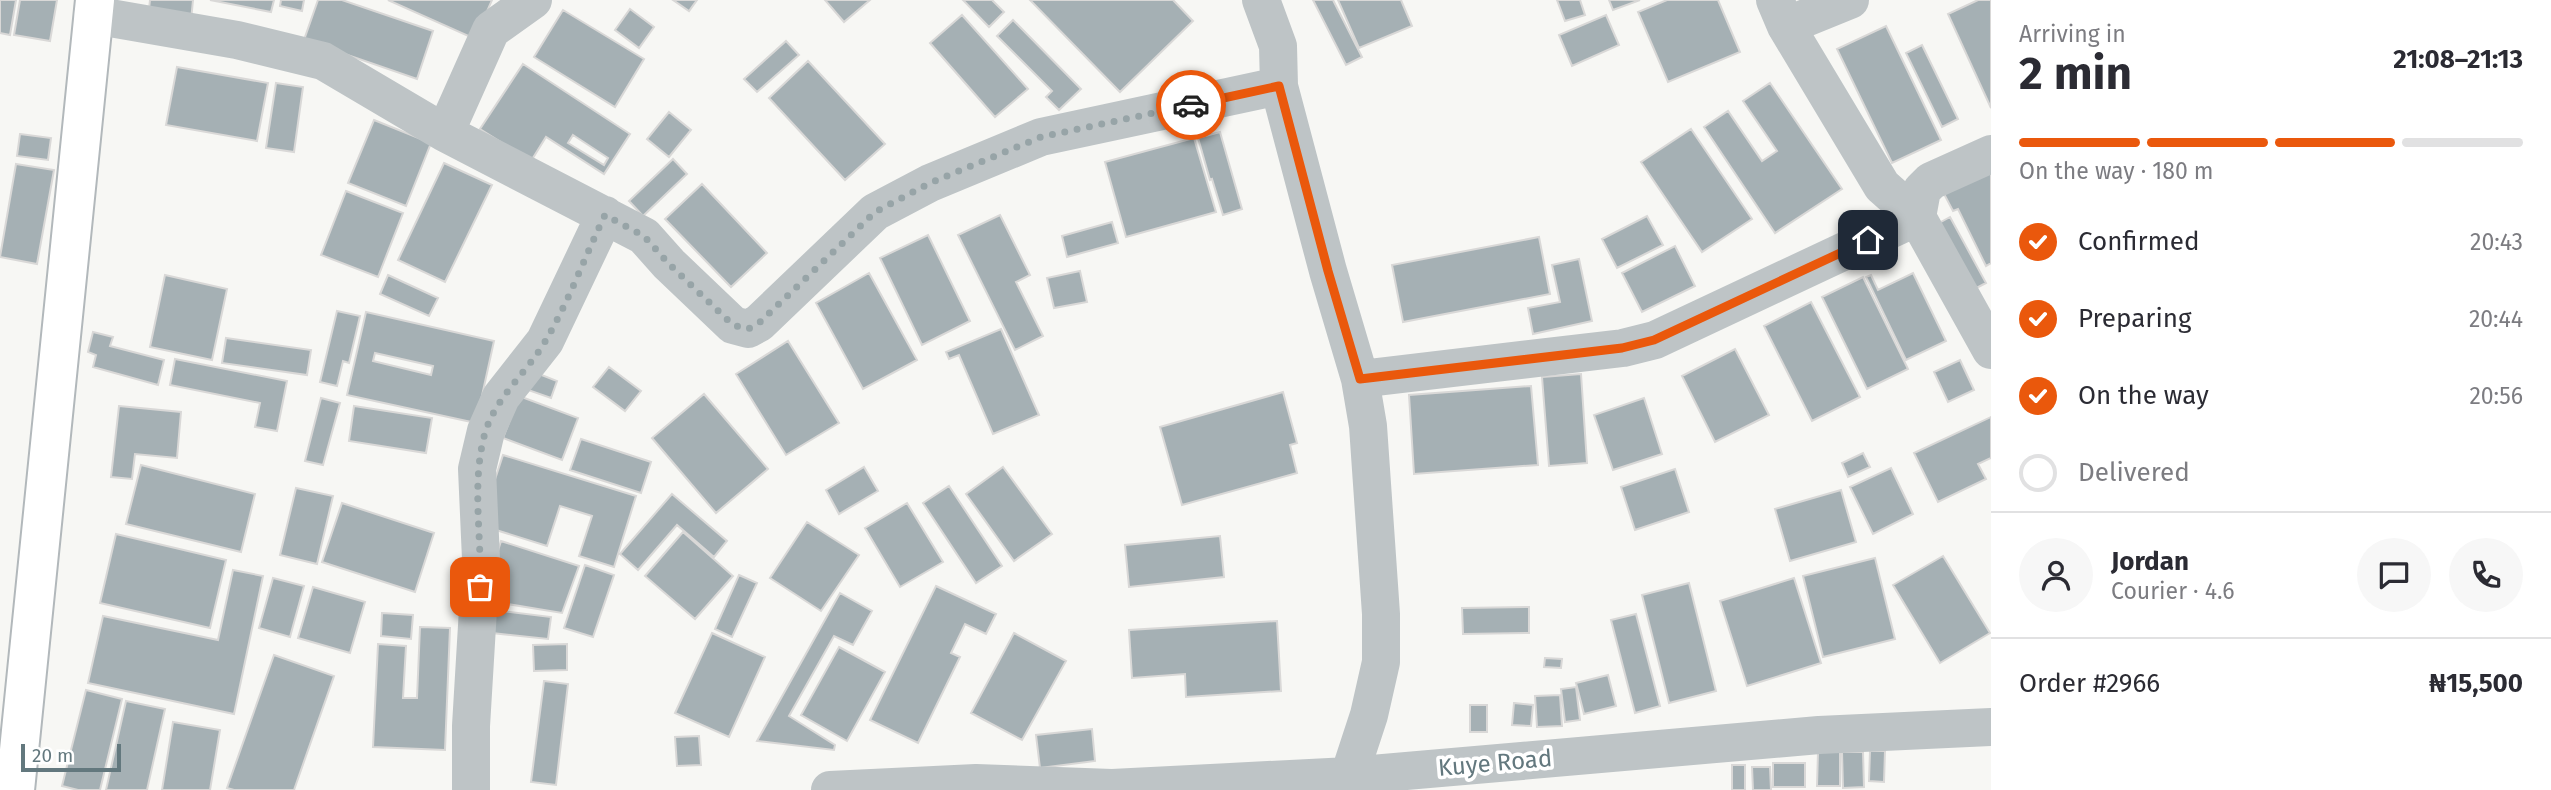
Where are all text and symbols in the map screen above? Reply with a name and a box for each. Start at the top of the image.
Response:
text: Arriving in [2019,20,2126,48]
text: 21:08–21:13 [2393,44,2523,75]
text: 2 min [2019,46,2132,101]
courier [1156,70,1226,140]
icon: car [1172,86,1210,124]
text: On the way · 180 m [2019,157,2214,185]
pin [1838,210,1898,270]
icon: home [1849,221,1887,259]
icon: check [2019,223,2057,261]
text: Confirmed [2078,226,2199,257]
text: 20:43 [2470,228,2523,256]
icon: check [2019,300,2057,338]
text: Preparing [2078,303,2191,334]
text: 20:44 [2469,305,2523,333]
icon: check [2019,377,2057,415]
text: On the way [2078,380,2209,411]
text: 20:56 [2469,382,2523,410]
text: Delivered [2078,457,2190,488]
button: person [2019,538,2093,612]
button: chat [2357,538,2431,612]
button: phone [2449,538,2523,612]
text: Jordan [2111,546,2189,577]
pin [450,557,510,617]
icon: bag [461,568,499,606]
text: Courier · 4.6 [2111,577,2235,605]
text: Order #2966 [2019,668,2160,699]
text: ₦15,500 [2429,668,2523,699]
scale bar [21,741,121,773]
text: 20 m [32,744,73,767]
street label: Kuye Road [1437,744,1553,782]

